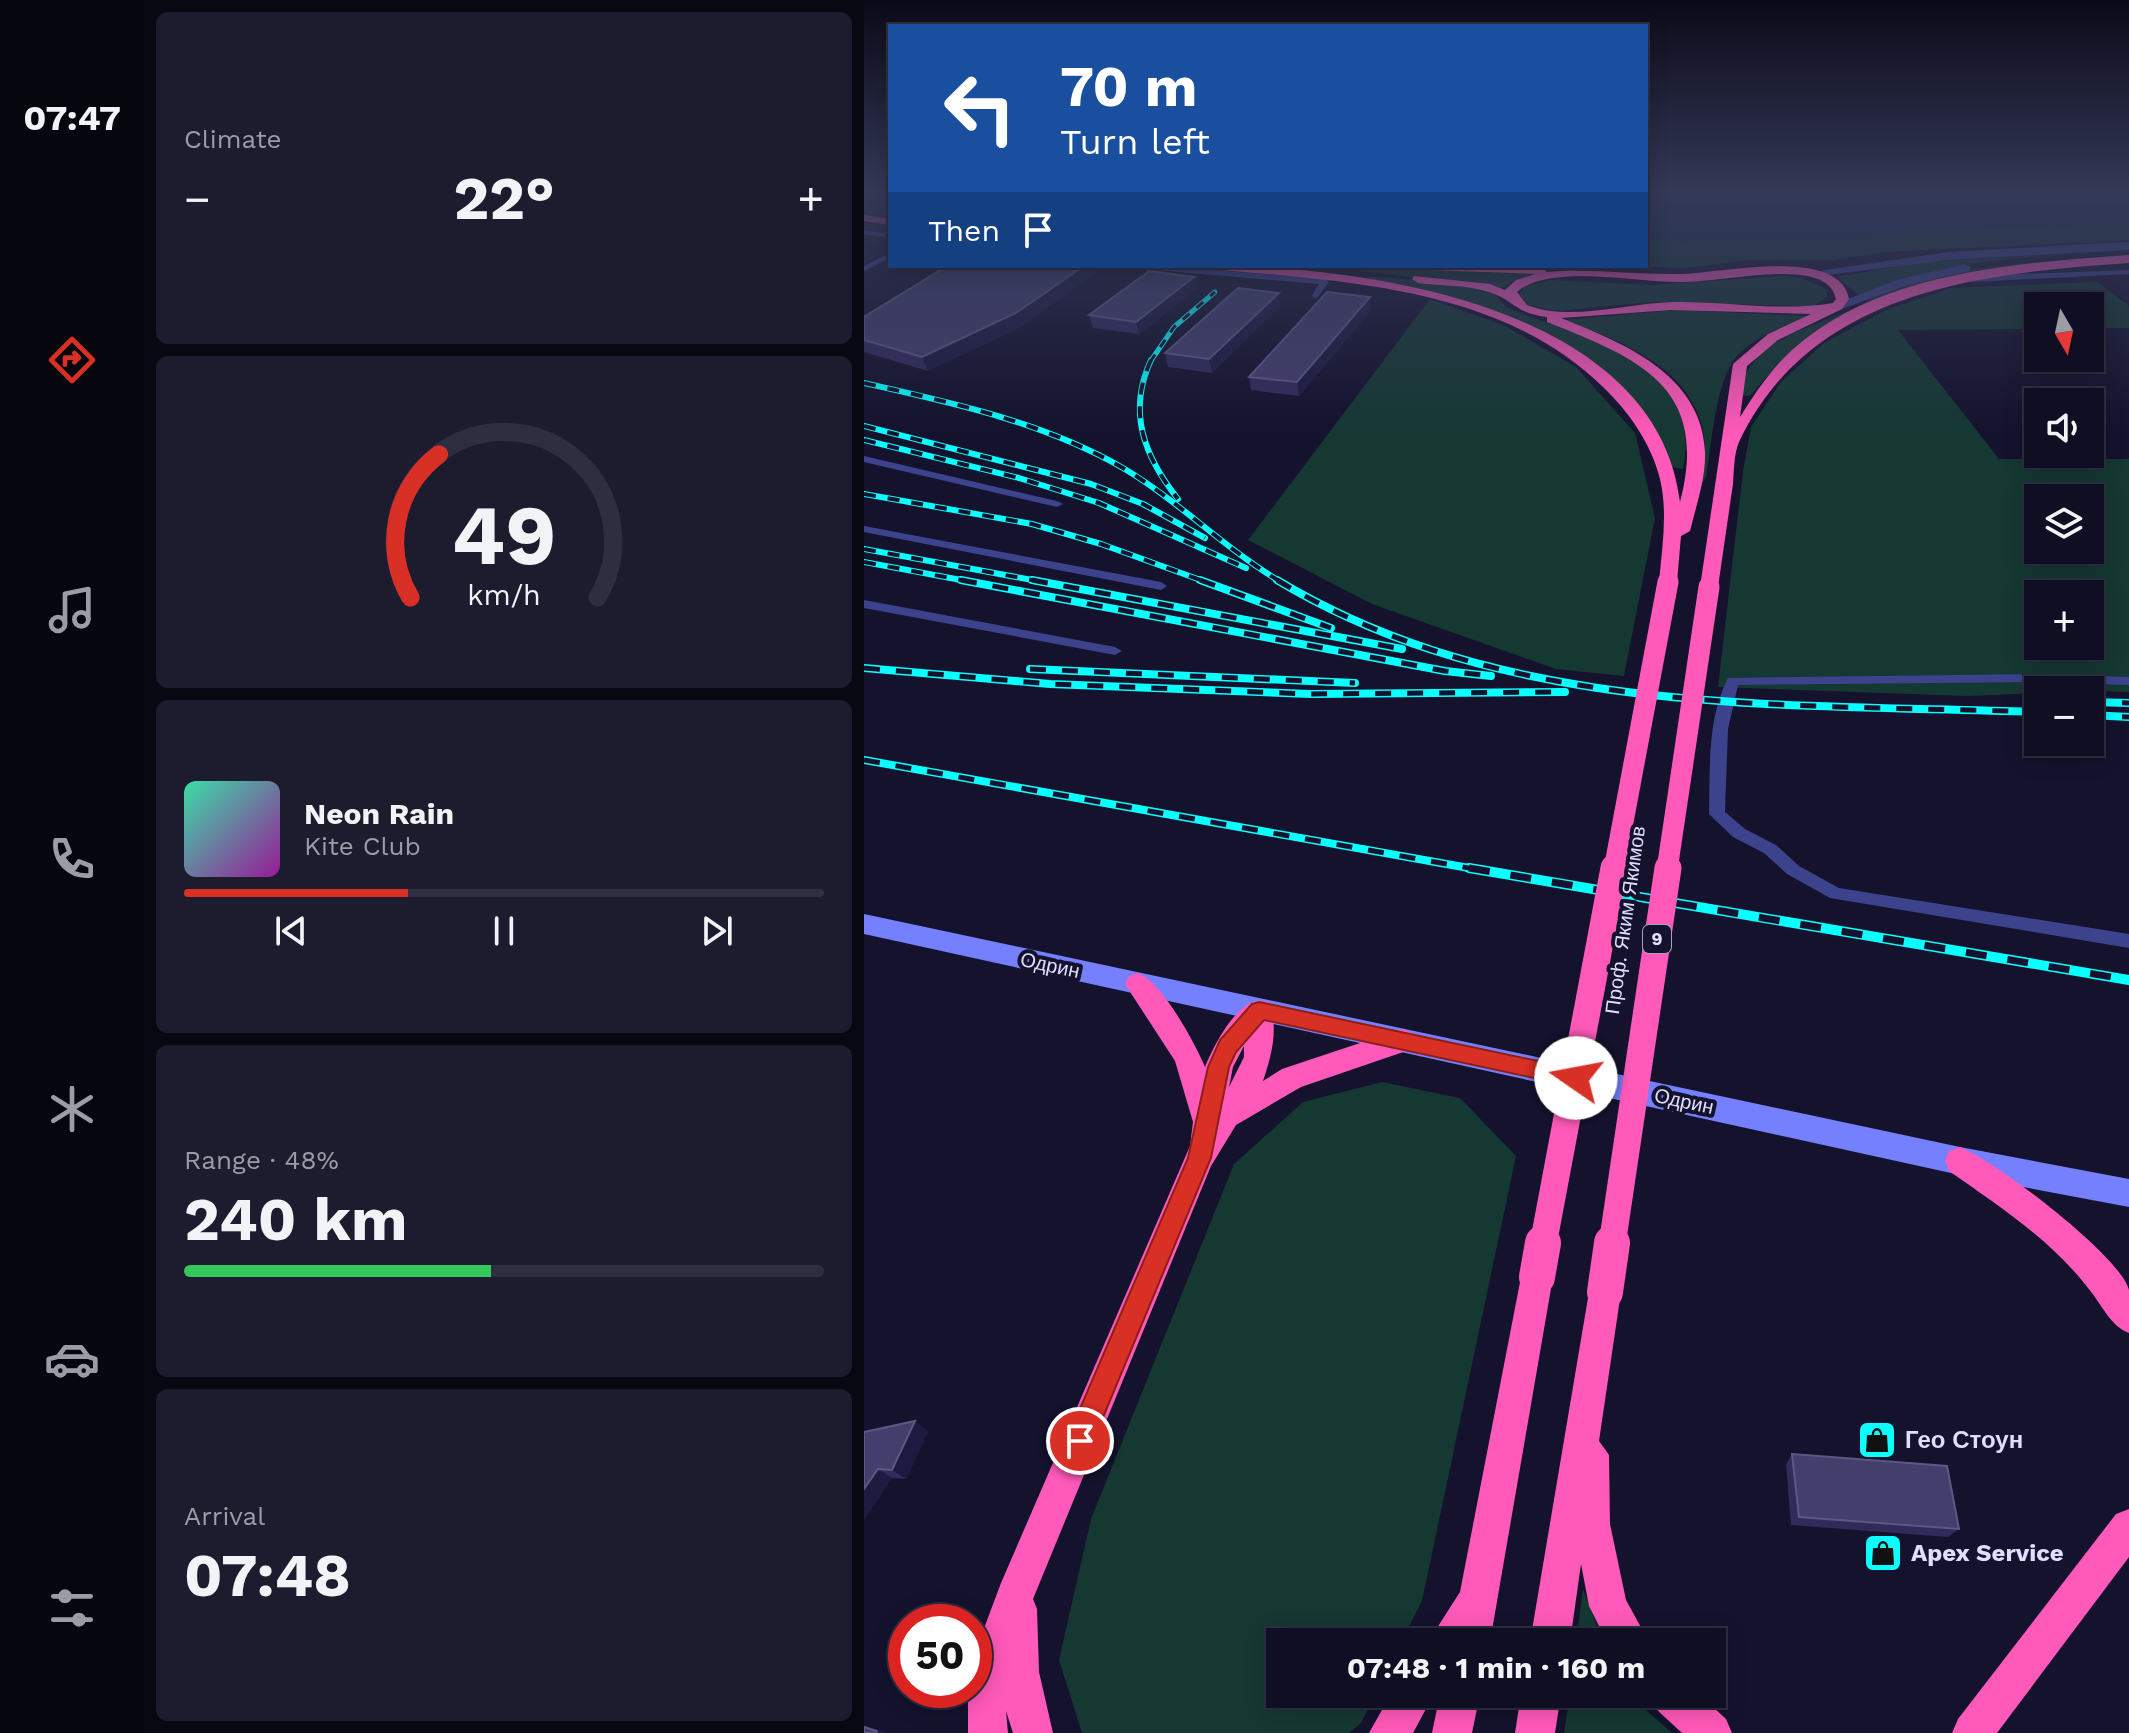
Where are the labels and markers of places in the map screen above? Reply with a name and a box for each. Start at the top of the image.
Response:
pin [1046,1407,1114,1475]
shop icon: Гео Стоун [1856,1419,1898,1461]
place label: Гео Стоун [1905,1426,2023,1454]
shop icon: Apex Service [1862,1532,1904,1574]
place label: Apex Service [1911,1539,2064,1567]

